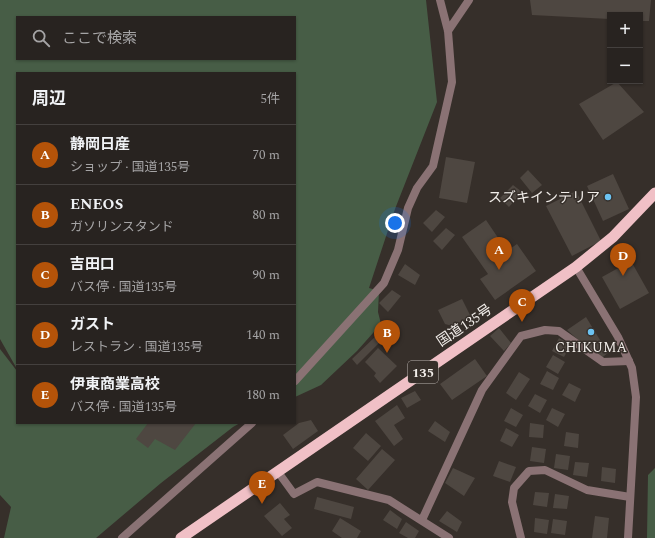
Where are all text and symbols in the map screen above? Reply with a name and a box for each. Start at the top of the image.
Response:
map controls [607,12,643,84]
button: + [607,12,643,48]
search box [16,16,296,60]
icon: search [30,27,52,49]
text: ここで検索 [62,27,137,50]
button: − [607,48,643,84]
text: 周辺 [32,86,66,112]
text: 5件 [260,89,280,109]
text: 静岡日産 [70,133,130,156]
text: A [40,145,50,165]
text: 70 m [253,145,280,165]
text: ショップ · 国道135号 [70,157,190,177]
place label: スズキインテリア [488,187,600,208]
marker: スズキインテリア [603,192,613,202]
text: ENEOS [70,193,123,216]
text: B [40,205,50,225]
text: 80 m [253,205,280,225]
your location [385,213,405,233]
text: ガソリンスタンド [70,217,174,237]
pin: A [486,237,512,270]
pin: D [610,243,636,276]
text: 吉田口 [70,253,115,276]
text: C [40,265,50,285]
text: 90 m [253,265,280,285]
text: バス停 · 国道135号 [70,277,177,297]
pin: C [509,289,535,322]
street label: 国道135号 [432,299,496,352]
text: ガスト [70,313,115,336]
pin: B [374,320,400,353]
text: D [40,325,50,345]
text: 140 m [246,325,280,345]
marker: CHIKUMA [586,327,596,337]
text: レストラン · 国道135号 [70,337,203,357]
place label: CHIKUMA [555,337,627,358]
road number: 135 [408,361,438,383]
text: 伊東商業高校 [70,373,160,396]
text: E [41,385,49,405]
text: 180 m [246,385,280,405]
text: バス停 · 国道135号 [70,397,177,417]
pin: E [249,471,275,504]

